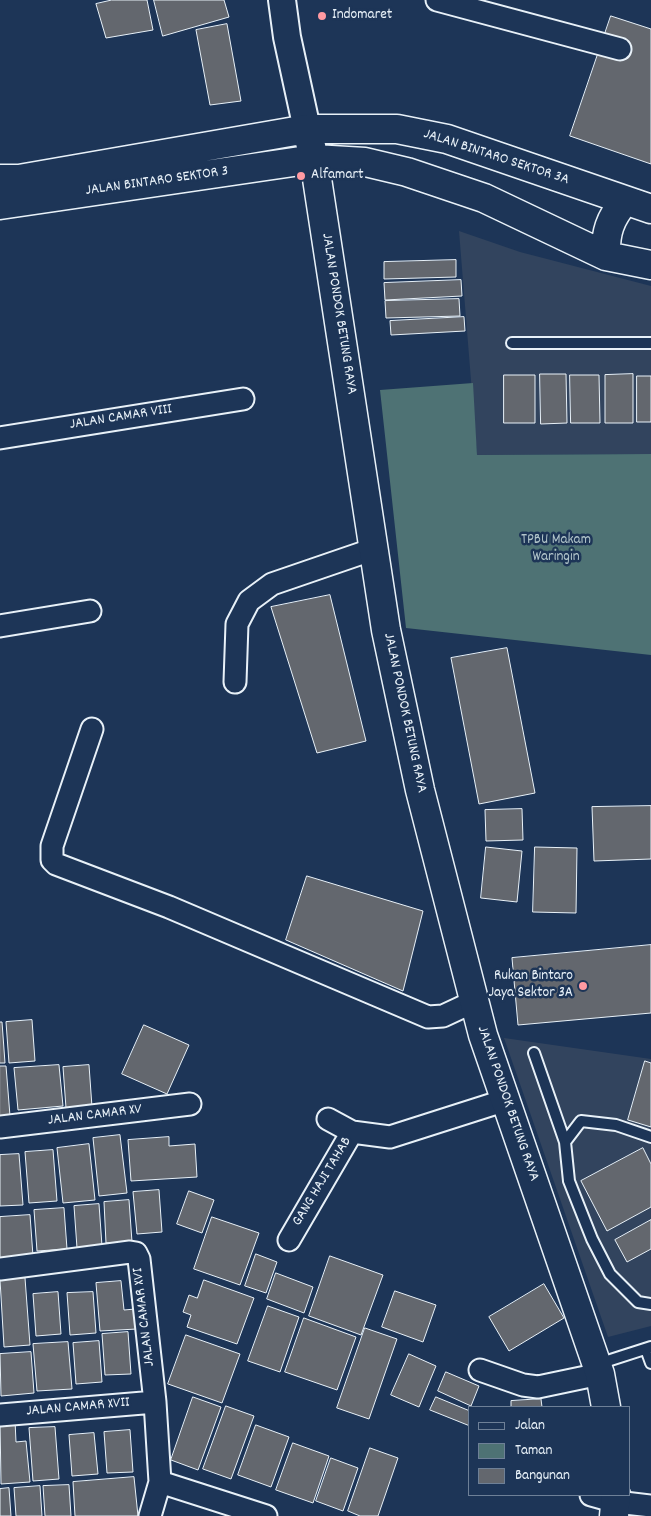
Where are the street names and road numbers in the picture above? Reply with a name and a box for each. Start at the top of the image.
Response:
street label: JALAN BINTARO SEKTOR 3A [421,126,571,190]
street label: JALAN BINTARO SEKTOR 3 [85,163,229,201]
street label: JALAN PONDOK BETUNG RAYA [316,232,360,396]
street label: JALAN CAMAR VIII [69,401,173,435]
street label: JALAN PONDOK BETUNG RAYA [378,631,430,795]
street label: JALAN PONDOK BETUNG RAYA [472,1024,542,1184]
street label: JALAN CAMAR XV [47,1101,143,1131]
street label: GANG HAJI TAHAB [289,1134,357,1230]
street label: JALAN CAMAR XVI [130,1267,160,1367]
street label: JALAN CAMAR XVII [25,1395,131,1421]

